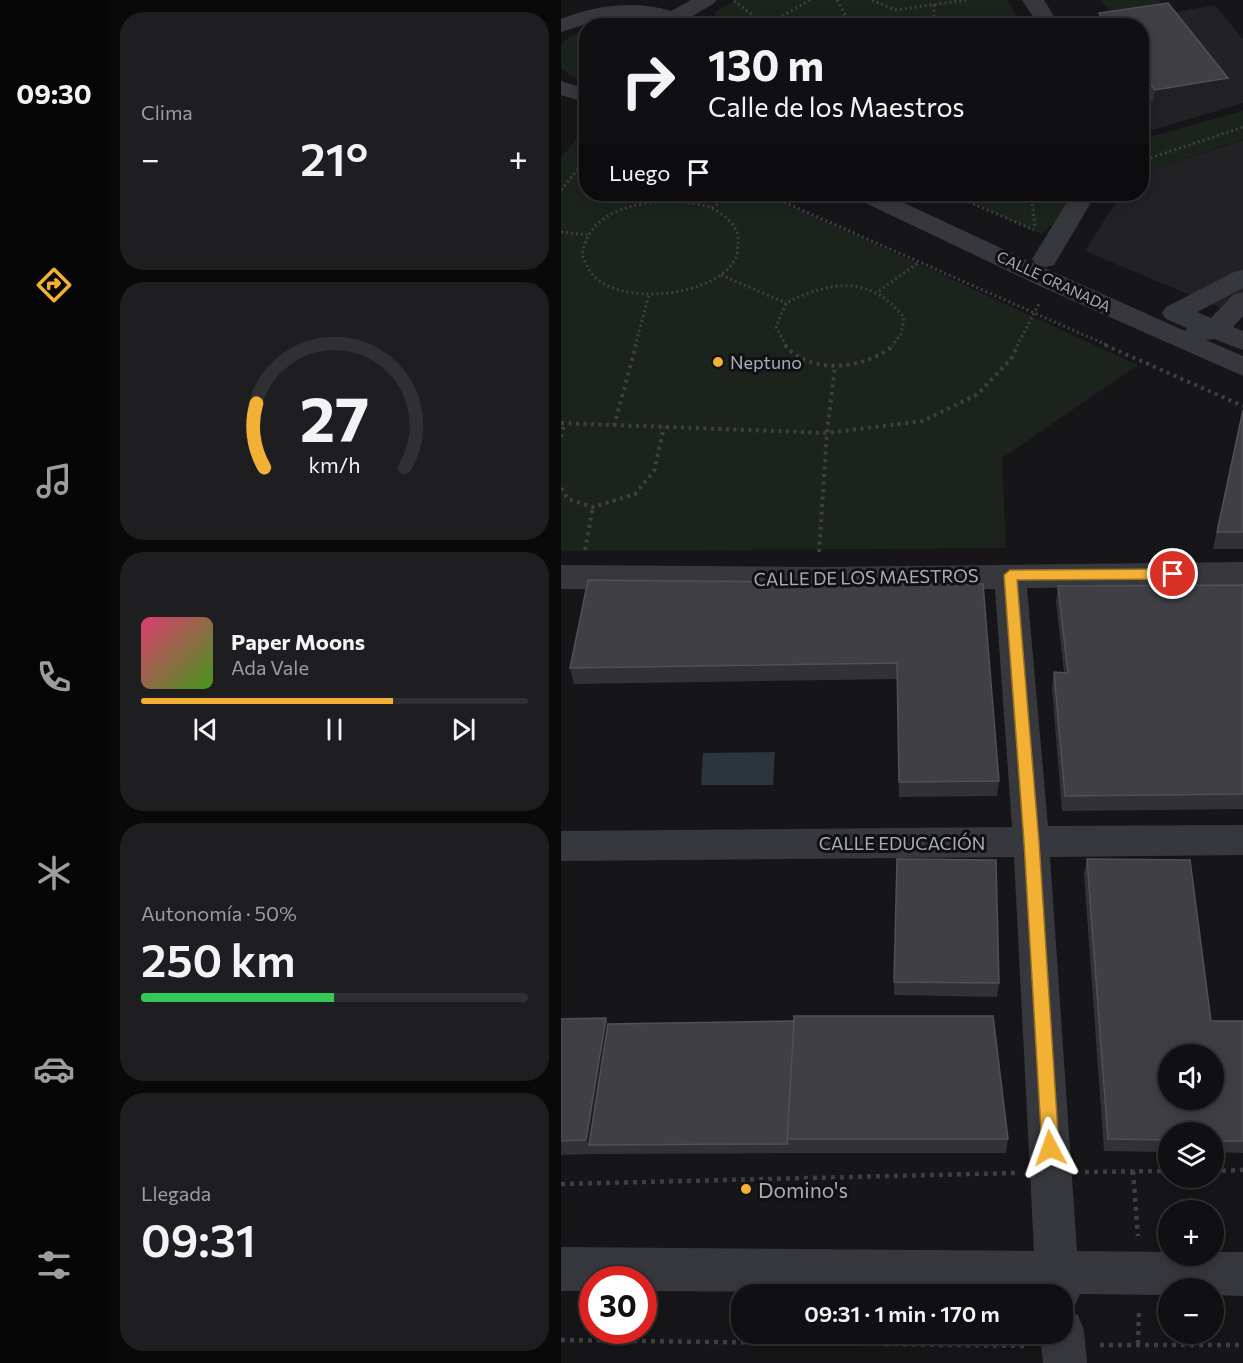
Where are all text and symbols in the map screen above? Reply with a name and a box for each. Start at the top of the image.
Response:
text: 130 m [708,38,824,90]
icon: right [609,42,687,120]
text: 09:30 [16,77,92,110]
text: Calle de los Maestros [708,90,965,123]
text: Clima [141,100,193,124]
text: 21° [300,130,368,185]
text: − [141,137,160,178]
text: + [509,137,528,178]
icon: arrive [682,156,715,189]
text: Luego [609,159,670,186]
street label: CALLE GRANADA [994,247,1114,315]
icon: directions [33,264,75,306]
place label: Neptuno [730,351,802,373]
marker: Neptuno [711,355,725,369]
text: 27 [300,379,369,455]
text: km/h [308,452,361,478]
icon: music [33,460,75,502]
pin [1147,548,1198,599]
icon: arrive [1156,557,1189,590]
street label: CALLE DE LOS MAESTROS [753,564,979,590]
text: Paper Moons [231,628,365,655]
text: Ada Vale [231,655,309,679]
icon: phone [33,656,75,698]
icon: previous [189,713,222,746]
icon: pause [318,713,351,746]
icon: next [447,713,480,746]
street label: CALLE EDUCACIÓN [819,832,985,854]
icon: climate [33,852,75,894]
text: Autonomía · 50% [141,901,297,925]
text: 250 km [141,931,295,986]
map controls [1158,1044,1224,1344]
button: sound [1158,1044,1224,1110]
icon: car [33,1048,75,1090]
position arrow [1018,1116,1082,1180]
button: layers [1158,1122,1224,1188]
place label: Domino's [758,1177,848,1202]
text: Llegada [141,1181,211,1205]
marker: Domino's [739,1182,753,1196]
button: + [1158,1200,1224,1266]
text: 09:31 [141,1211,256,1266]
icon: filters [33,1244,75,1286]
speed limit sign: 30 [579,1266,657,1344]
button: − [1158,1278,1224,1344]
text: 09:31 · 1 min · 170 m [804,1300,1000,1327]

